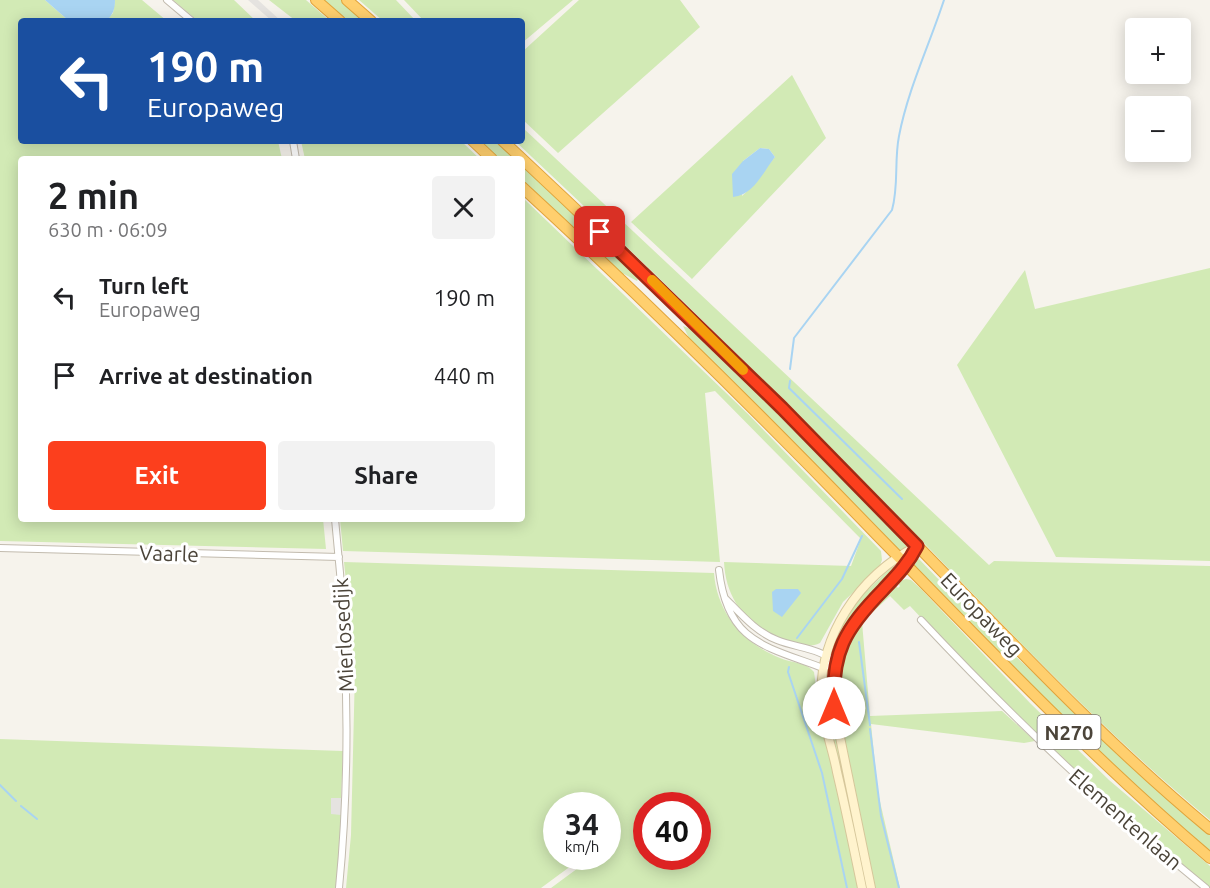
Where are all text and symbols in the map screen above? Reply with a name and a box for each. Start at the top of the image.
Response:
map controls [1125,18,1191,162]
button: + [1125,18,1191,84]
icon: left [48,42,126,120]
text: 190 m [147,43,264,90]
text: Europaweg [147,92,284,122]
button: − [1125,96,1191,162]
text: 2 min [48,175,139,216]
button: close [432,176,495,239]
pin [574,206,625,257]
icon: arrive [583,215,616,248]
text: 630 m · 06:09 [48,218,168,241]
text: Turn left [99,273,189,298]
icon: left [48,281,81,314]
text: 190 m [434,285,495,310]
text: Europaweg [99,298,201,321]
icon: arrive [48,359,81,392]
text: Arrive at destination [99,363,313,388]
text: 440 m [434,363,495,388]
button: Exit [48,441,266,510]
button: Share [278,441,495,510]
street label: Vaarle [139,540,199,566]
street label: Europaweg [936,567,1028,661]
street label: Mierlosedijk [328,577,358,693]
position arrow [802,676,866,740]
road number: N270 [1038,715,1100,749]
street label: Elementenlaan [1065,764,1187,874]
speed limit sign: 40 [633,792,711,870]
text: 34 [565,807,599,841]
text: km/h [565,838,599,855]

